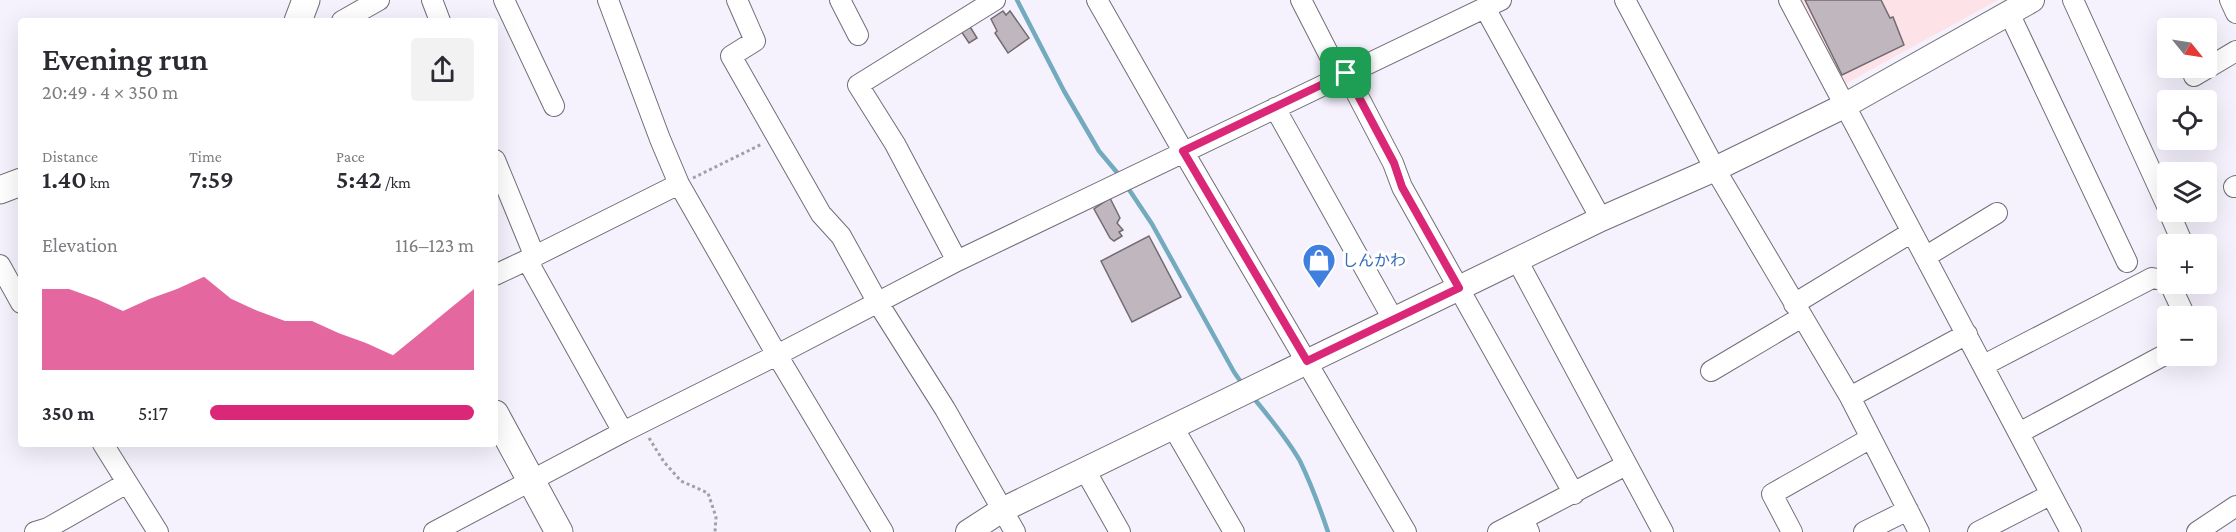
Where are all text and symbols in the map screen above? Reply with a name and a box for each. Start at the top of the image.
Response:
north arrow [2157,18,2217,78]
map controls [2157,18,2217,366]
button: share [411,38,474,101]
text: Evening run [42,40,208,77]
pin [1320,47,1371,98]
icon: arrive [1329,56,1362,89]
text: 20:49 · 4 × 350 m [42,81,178,103]
button: locate [2157,90,2217,150]
text: Distance [42,148,98,165]
text: Time [189,148,222,165]
text: Pace [336,148,365,165]
button: layers [2157,162,2217,222]
text: 1.40 [42,165,87,194]
text: 7:59 [189,165,234,194]
text: 5:42 [336,165,382,194]
text: km [87,174,110,191]
text: /km [382,174,411,191]
text: Elevation [42,234,118,256]
text: 116–123 m [395,234,474,256]
button: + [2157,234,2217,294]
shop icon: しんかわ [1301,242,1337,289]
place label: しんかわ [1342,252,1406,269]
button: − [2157,306,2217,366]
text: 350 m [42,402,95,424]
text: 5:17 [138,402,168,424]

